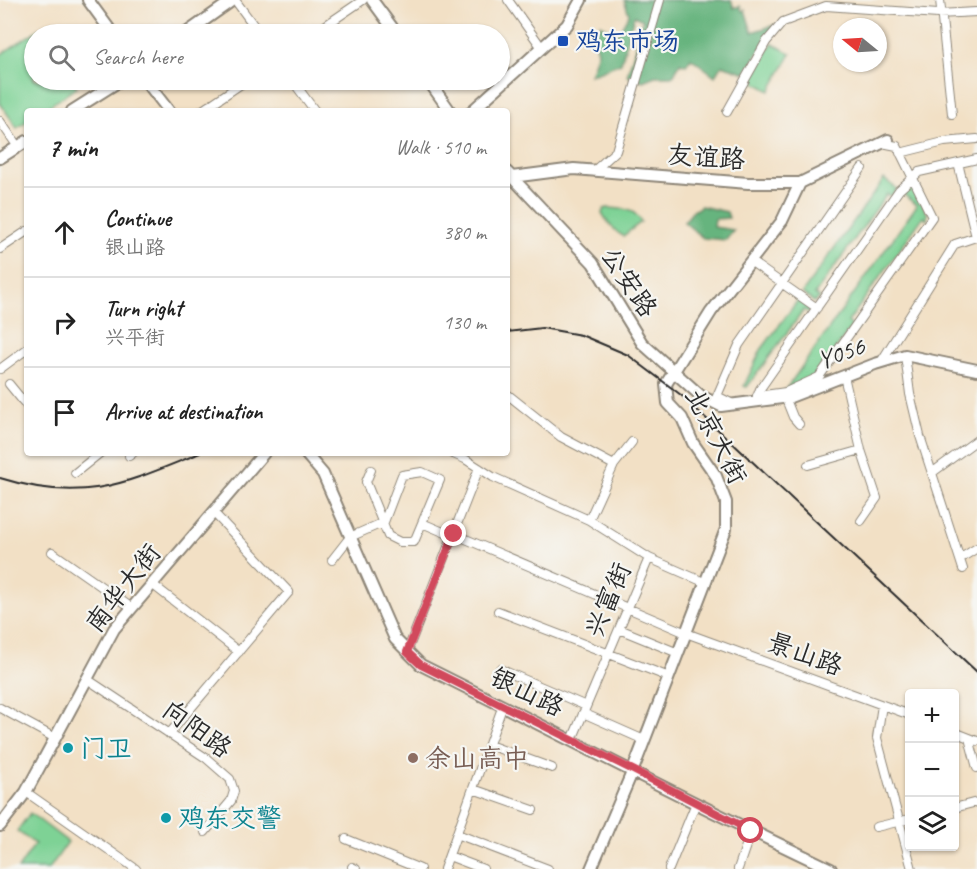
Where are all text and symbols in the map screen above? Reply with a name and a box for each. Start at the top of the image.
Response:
north arrow [833,18,887,72]
search box [24,24,510,90]
place label: 鸡东市场 [575,25,679,58]
marker: 鸡东市场 [556,34,570,48]
icon: search [45,41,78,74]
text: Search here [93,43,183,71]
text: 7 min [48,131,98,164]
text: Walk · 510 m [396,135,486,160]
street label: 友谊路 [666,138,746,176]
text: Continue [105,205,171,233]
icon: ahead [48,216,81,249]
text: 380 m [443,220,486,245]
text: 银山路 [105,235,165,260]
street label: 公安路 [594,240,664,324]
text: Turn right [105,295,182,323]
icon: right [48,306,81,339]
text: 130 m [443,310,486,335]
text: 兴平街 [105,325,165,350]
street label: Y056 [813,329,871,377]
street label: 北京大街 [678,382,754,490]
icon: arrive [48,396,81,429]
text: Arrive at destination [105,398,262,426]
route end [440,520,466,546]
street label: 南华大街 [78,537,168,639]
street label: 兴富街 [578,558,638,642]
street label: 景山路 [763,625,847,683]
street label: 银山路 [485,660,569,724]
map controls [905,689,959,851]
button: + [905,689,959,743]
street label: 向阳路 [156,693,238,765]
place label: 门卫 [80,732,132,765]
marker: 门卫 [61,741,75,755]
place label: 余山高中 [425,742,529,775]
button: − [905,743,959,797]
marker: 余山高中 [406,751,420,765]
button: layers [905,797,959,851]
place label: 鸡东交警 [178,802,282,835]
marker: 鸡东交警 [159,811,173,825]
route start [737,817,763,843]

